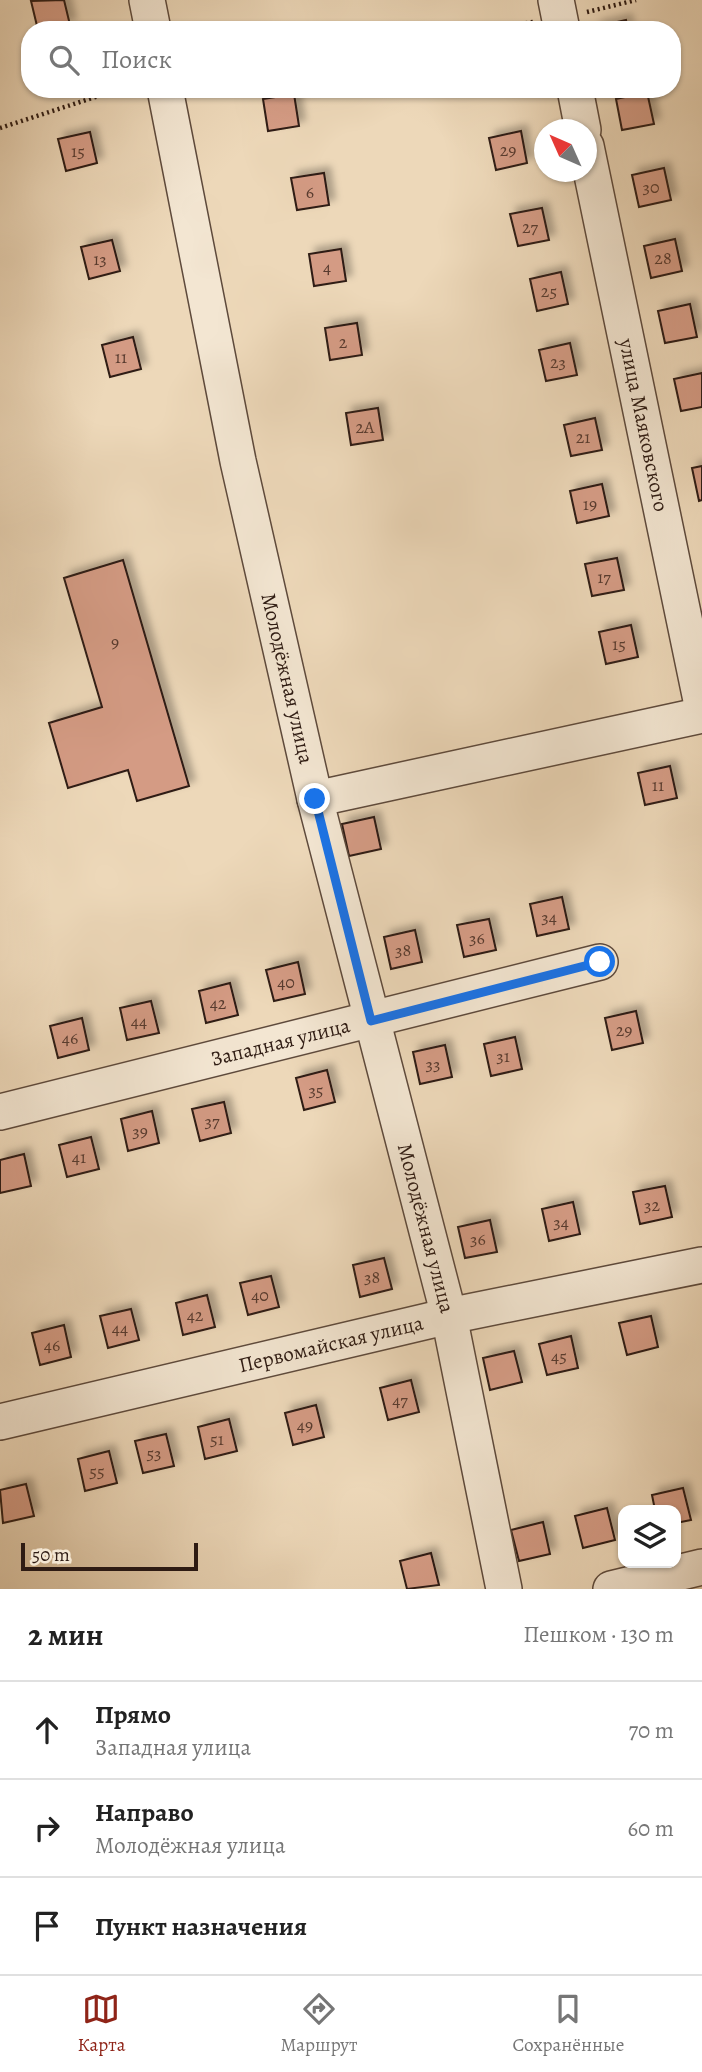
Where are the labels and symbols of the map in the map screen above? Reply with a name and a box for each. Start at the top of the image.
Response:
north arrow [534,119,597,182]
house number: 29 [500,138,516,162]
house number: 15 [71,139,85,163]
house number: 30 [642,175,660,199]
house number: 6 [306,180,314,204]
house number: 27 [522,215,538,239]
house number: 28 [654,246,672,270]
house number: 13 [93,247,107,271]
house number: 4 [323,255,331,279]
house number: 25 [541,279,557,303]
house number: 2 [339,330,348,354]
street label: улица Маяковского [612,335,675,514]
house number: 11 [115,345,127,369]
house number: 23 [550,350,566,374]
house number: 2А [355,415,375,439]
house number: 21 [576,425,590,449]
house number: 19 [583,492,597,516]
house number: 17 [597,565,611,589]
street label: Молодёжная улица [255,590,321,767]
house number: 9 [111,630,119,654]
house number: 15 [612,632,626,656]
house number: 11 [652,773,664,797]
route end [299,783,330,814]
house number: 34 [541,905,557,929]
house number: 36 [469,926,485,950]
house number: 38 [395,938,411,962]
route start [584,946,615,977]
house number: 40 [277,970,295,994]
house number: 42 [210,991,227,1015]
house number: 44 [131,1009,147,1033]
street label: Западная улица [208,1011,353,1073]
house number: 29 [616,1018,632,1042]
house number: 46 [62,1026,78,1050]
house number: 31 [496,1044,510,1068]
house number: 33 [426,1052,440,1076]
house number: 35 [308,1078,324,1102]
house number: 37 [204,1109,220,1133]
house number: 39 [132,1119,148,1143]
street label: Молодёжная улица [391,1140,462,1316]
house number: 41 [72,1145,86,1169]
house number: 32 [644,1193,660,1217]
house number: 34 [553,1210,569,1234]
house number: 36 [470,1227,486,1251]
house number: 38 [364,1265,380,1289]
house number: 40 [251,1283,269,1307]
house number: 42 [187,1303,204,1327]
street label: Первомайская улица [236,1308,426,1379]
house number: 44 [112,1316,128,1340]
house number: 46 [44,1333,60,1357]
house number: 45 [551,1344,567,1368]
house number: 47 [392,1388,408,1412]
house number: 49 [297,1413,313,1437]
house number: 51 [210,1427,224,1451]
house number: 53 [146,1441,162,1465]
house number: 55 [89,1459,105,1483]
scale bar [21,1540,198,1572]

